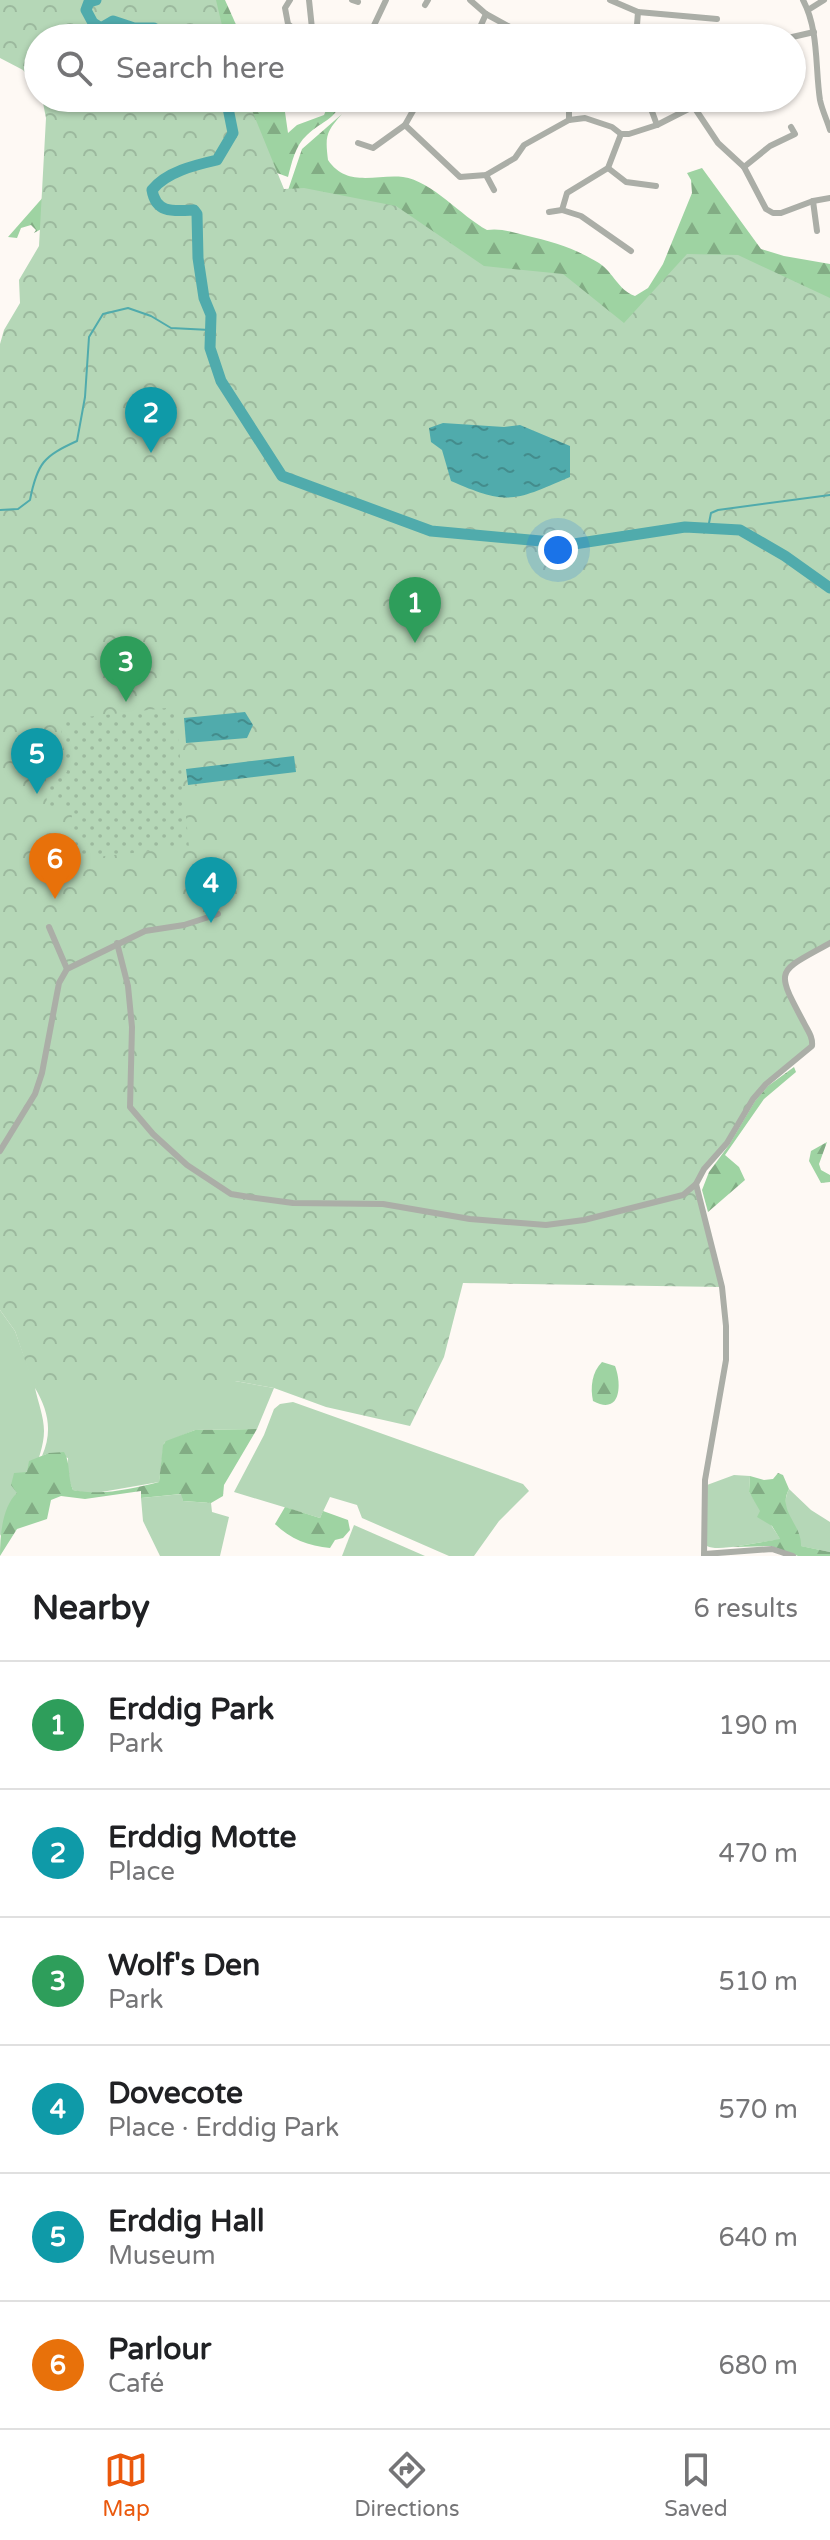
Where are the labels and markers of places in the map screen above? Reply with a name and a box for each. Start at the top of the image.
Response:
pin: 2 [125,387,177,453]
pin: 1 [389,577,441,643]
pin: 3 [100,636,152,702]
pin: 5 [11,728,63,794]
pin: 6 [29,833,81,899]
pin: 4 [185,857,237,923]

